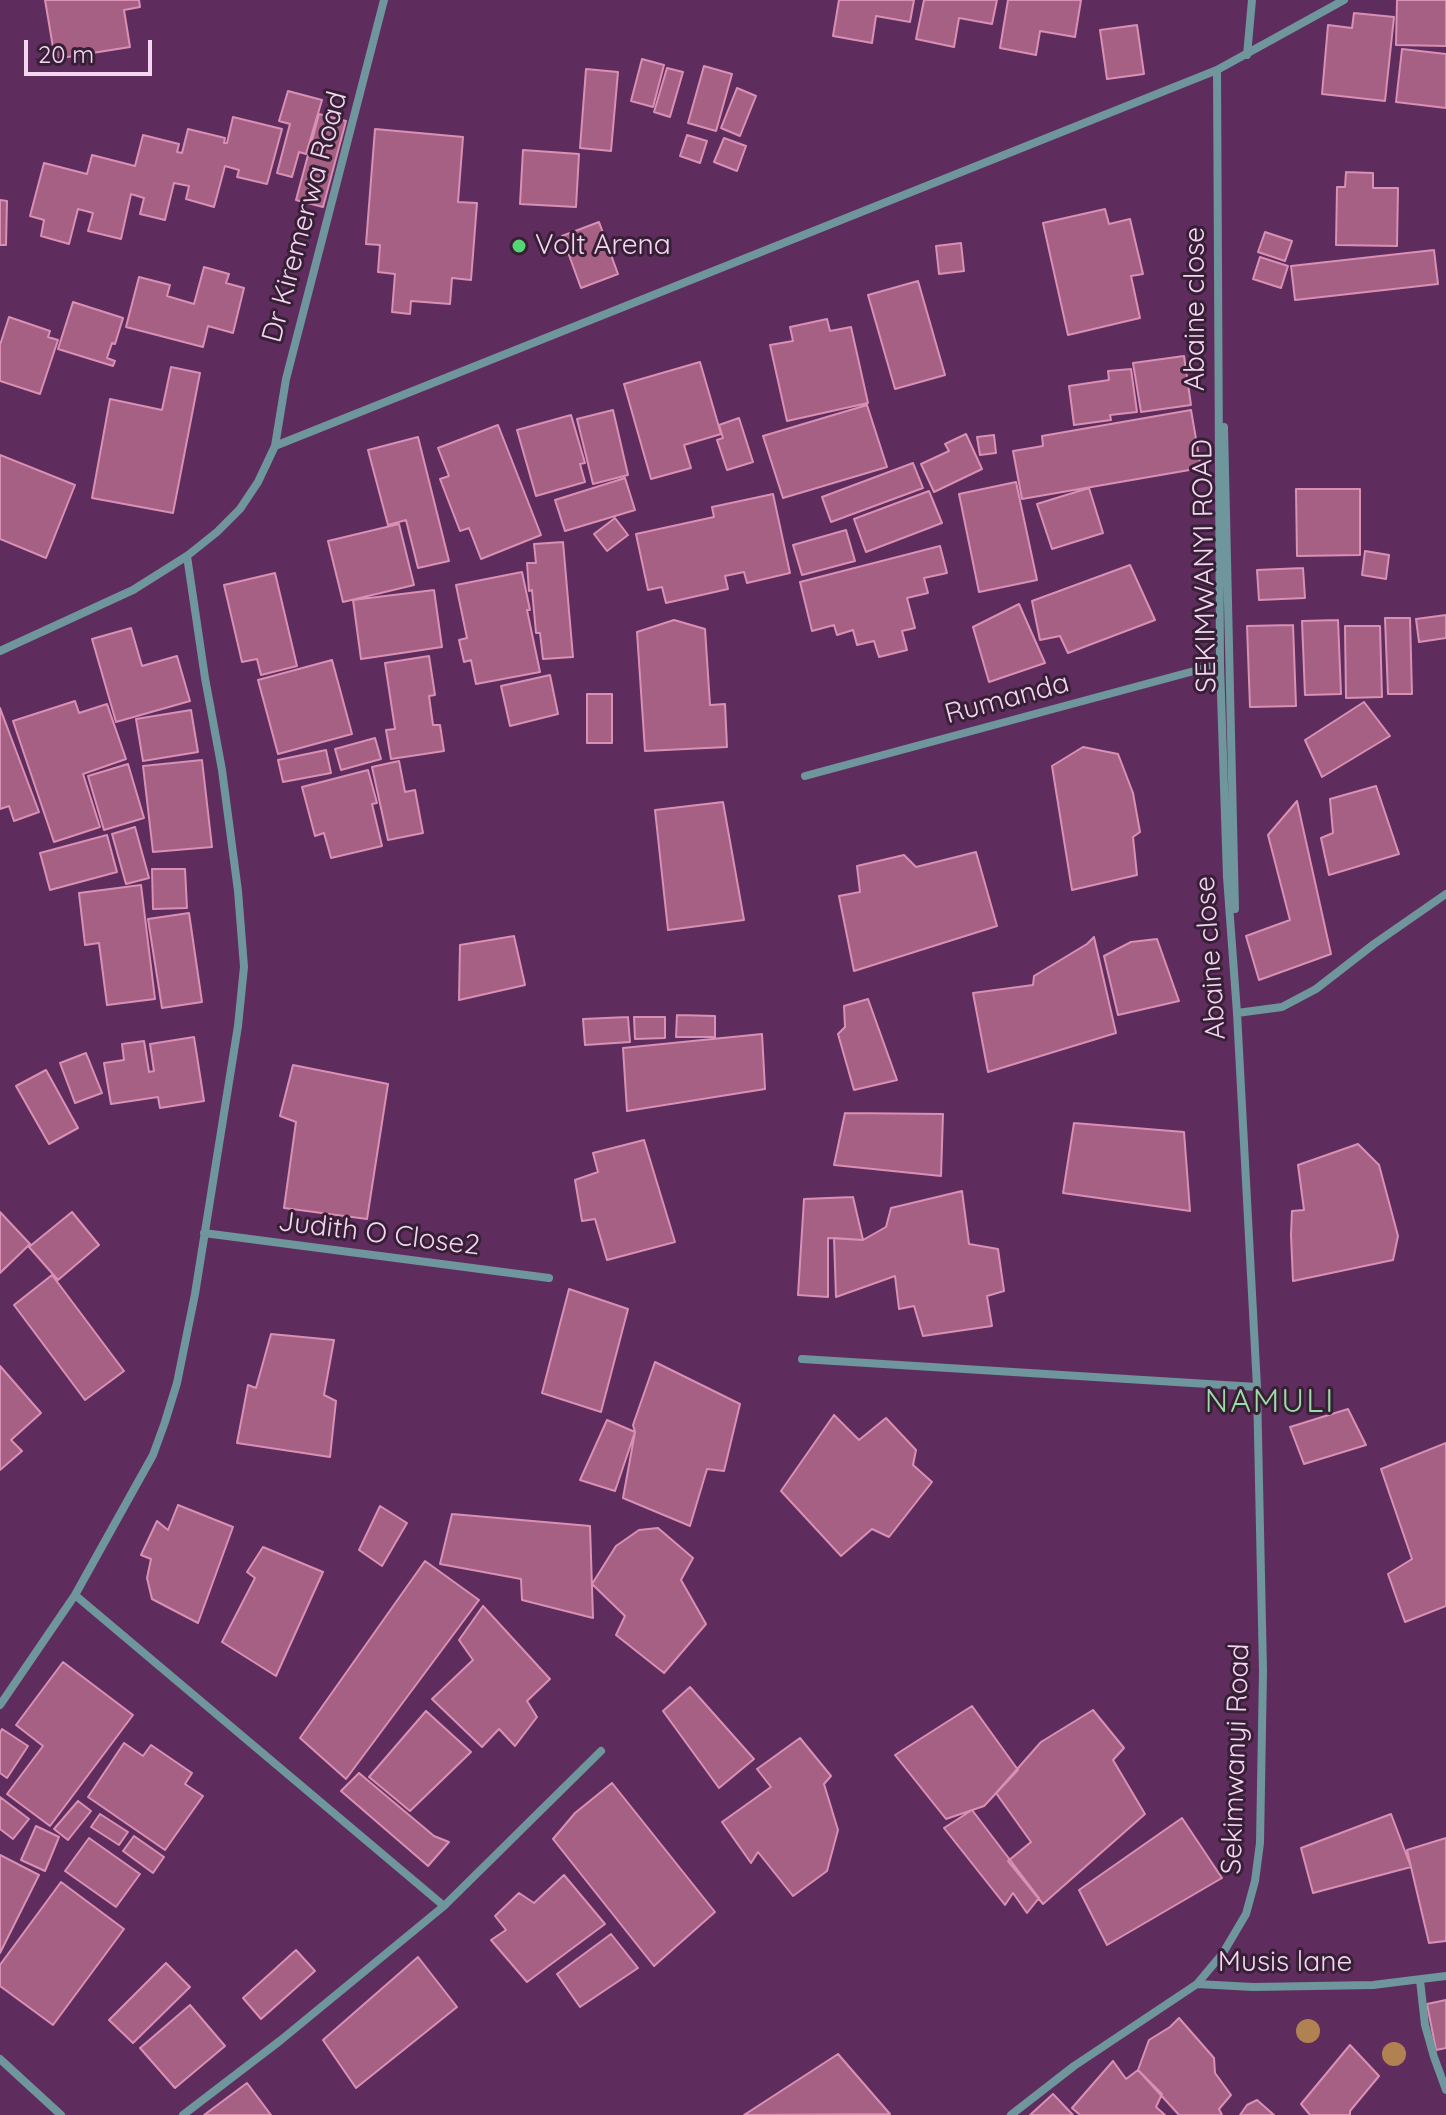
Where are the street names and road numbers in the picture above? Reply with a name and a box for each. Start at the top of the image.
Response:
street label: Dr Kiremerwa Road [255,88,355,346]
street label: Abaine close [1179,227,1213,391]
street label: SEKIMWANYI ROAD [1186,439,1224,693]
street label: Rumanda [941,666,1073,732]
street label: Abaine close [1189,875,1233,1041]
street label: Judith O Close2 [276,1205,482,1263]
street label: Sekimwanyi Road [1215,1643,1257,1875]
street label: Musis lane [1218,1946,1352,1980]

